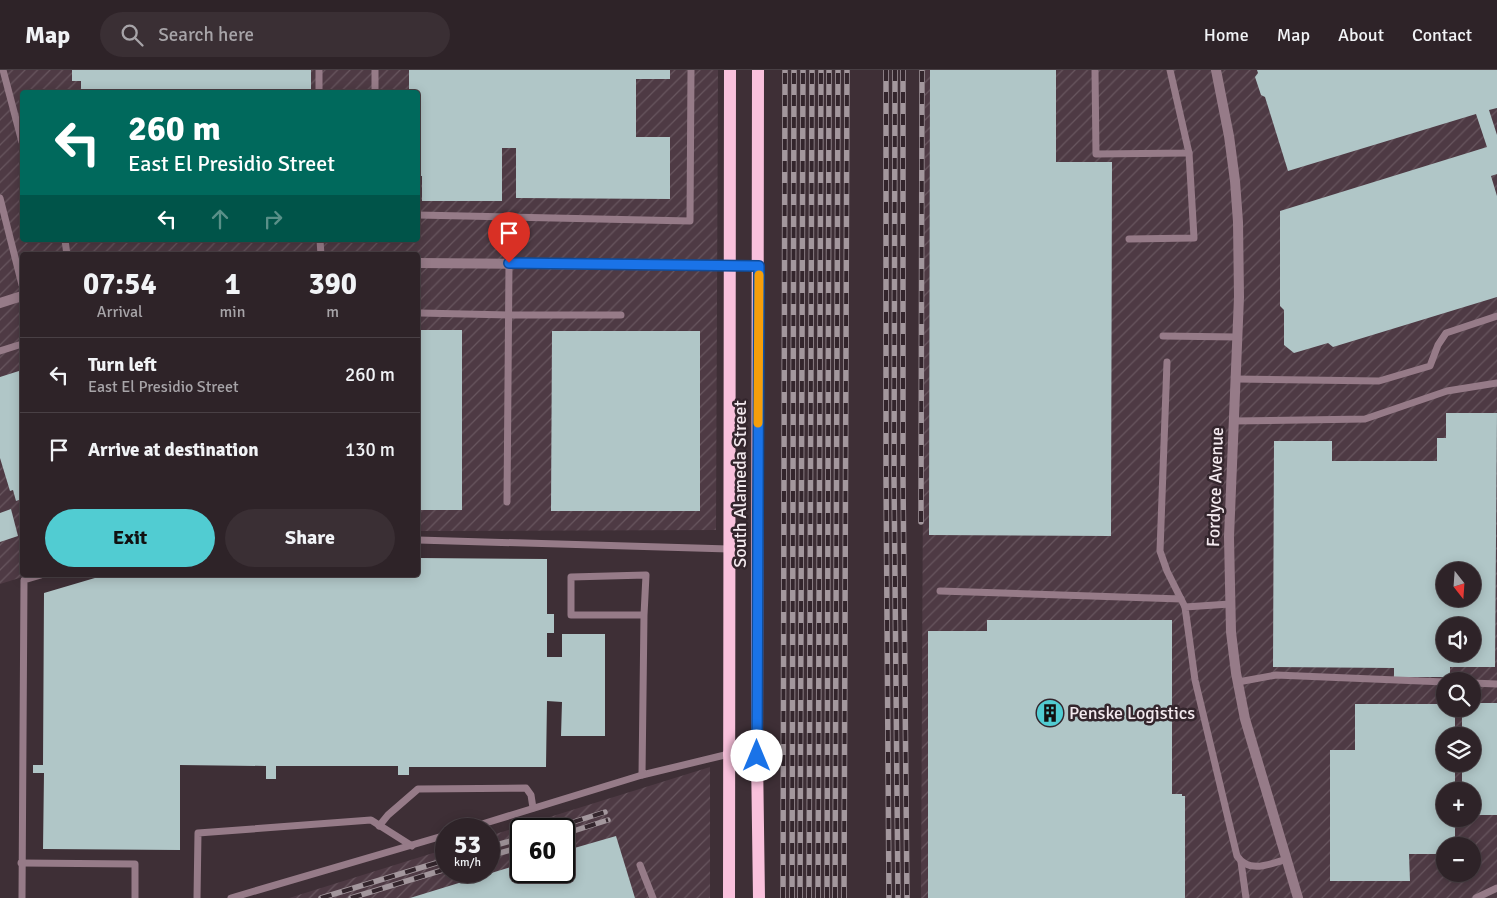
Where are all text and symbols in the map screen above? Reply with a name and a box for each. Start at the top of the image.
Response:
search box [100,12,450,57]
text: Map [25,20,70,50]
icon: search [118,21,146,49]
text: Search here [158,23,254,47]
text: Home [1204,24,1249,46]
text: Map [1277,24,1310,46]
text: About [1338,24,1384,46]
text: Contact [1412,24,1472,46]
text: 260 m [128,107,221,150]
icon: left [45,110,110,175]
text: East El Presidio Street [128,150,335,177]
icon: left [153,205,181,233]
icon: ahead [206,205,234,233]
icon: right [259,205,287,233]
pin [488,212,530,263]
icon: arrive [495,219,523,247]
text: 07:54 [83,266,157,303]
text: 1 [224,266,241,303]
text: 390 [308,266,357,303]
text: Arrival [97,302,143,322]
text: min [220,302,245,322]
text: m [326,302,339,322]
text: Turn left [88,353,157,377]
icon: left [45,361,73,389]
text: 260 m [345,363,395,387]
text: East El Presidio Street [88,377,239,397]
street label: South Alameda Street [729,400,751,568]
street label: Fordyce Avenue [1202,427,1228,547]
icon: arrive [45,436,73,464]
text: Arrive at destination [88,438,259,462]
text: 130 m [345,438,395,462]
button: Exit [45,509,215,567]
button: Share [225,509,395,567]
north arrow [1436,562,1481,608]
map controls [1436,562,1481,882]
button: sound [1436,617,1481,662]
button: search [1436,672,1481,717]
building icon: Penske Logistics [1035,698,1065,728]
place label: Penske Logistics [1069,702,1195,724]
button: layers [1436,727,1481,772]
position arrow [730,729,782,781]
button: + [1436,782,1481,827]
speed limit sign: 60 [510,818,575,883]
text: 53 [454,829,481,860]
button: − [1436,837,1481,882]
text: km/h [454,855,481,870]

